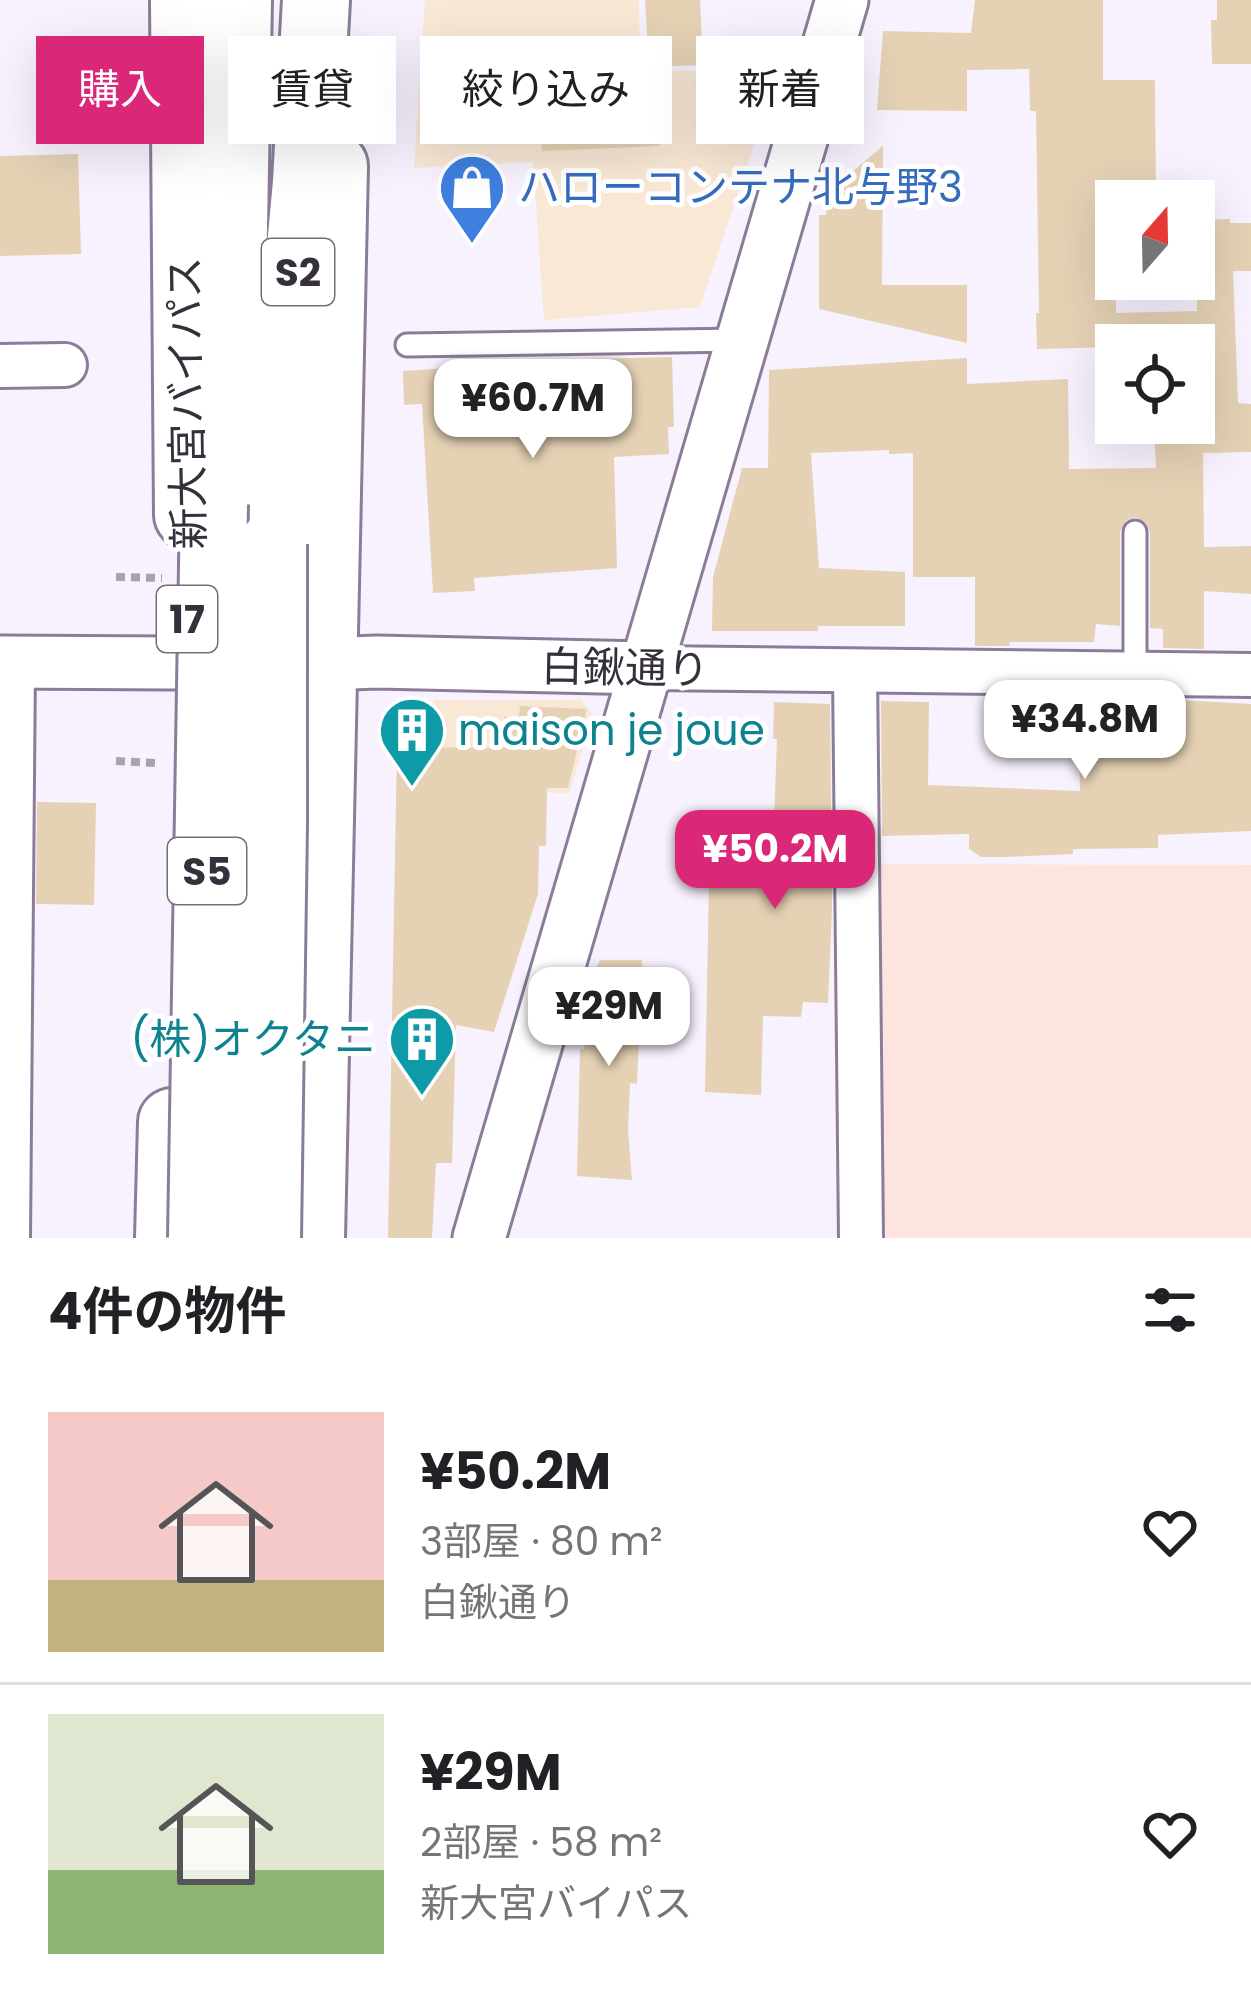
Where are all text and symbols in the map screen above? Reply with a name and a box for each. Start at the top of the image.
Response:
chip: 購入 [36,36,204,144]
chip: 賃貸 [228,36,396,144]
chip: 絞り込み [420,36,672,144]
chip: 新着 [696,36,864,144]
shop icon: ハローコンテナ北与野3 [437,152,507,246]
place label: ハローコンテナ北与野3 [518,158,963,217]
north arrow [1095,180,1215,300]
map controls [1095,180,1215,444]
road number: S2 [262,239,334,305]
street label: 新大宮バイパス [155,256,219,550]
button: locate [1095,324,1215,444]
pin: ¥60.7M [435,359,631,461]
text: ¥60.7M [461,370,605,425]
road number: 17 [157,586,217,652]
street label: 白鍬通り [540,637,710,699]
pin: ¥34.8M [987,680,1183,782]
text: ¥34.8M [1011,691,1159,746]
building icon: maison je joue [377,695,447,789]
place label: maison je joue [458,701,765,760]
pin: ¥50.2M [677,810,873,912]
text: ¥50.2M [702,821,848,876]
road number: S5 [168,838,246,904]
pin: ¥29M [538,967,680,1069]
text: ¥29M [555,978,663,1033]
building icon: (株)オクタニ [387,1004,457,1098]
place label: (株)オクタニ [130,1010,376,1069]
text: 4件の物件 [48,1275,287,1347]
icon: filters [1137,1277,1203,1343]
text: ¥50.2M [420,1435,611,1507]
icon: home [144,1460,288,1604]
icon: heart [1137,1499,1203,1565]
text: 3部屋 · 80 m² [420,1514,663,1569]
text: 白鍬通り [420,1575,576,1630]
text: ¥29M [420,1736,562,1808]
icon: home [144,1762,288,1906]
icon: heart [1137,1801,1203,1867]
text: 2部屋 · 58 m² [420,1815,662,1870]
text: 新大宮バイパス [420,1876,692,1931]

